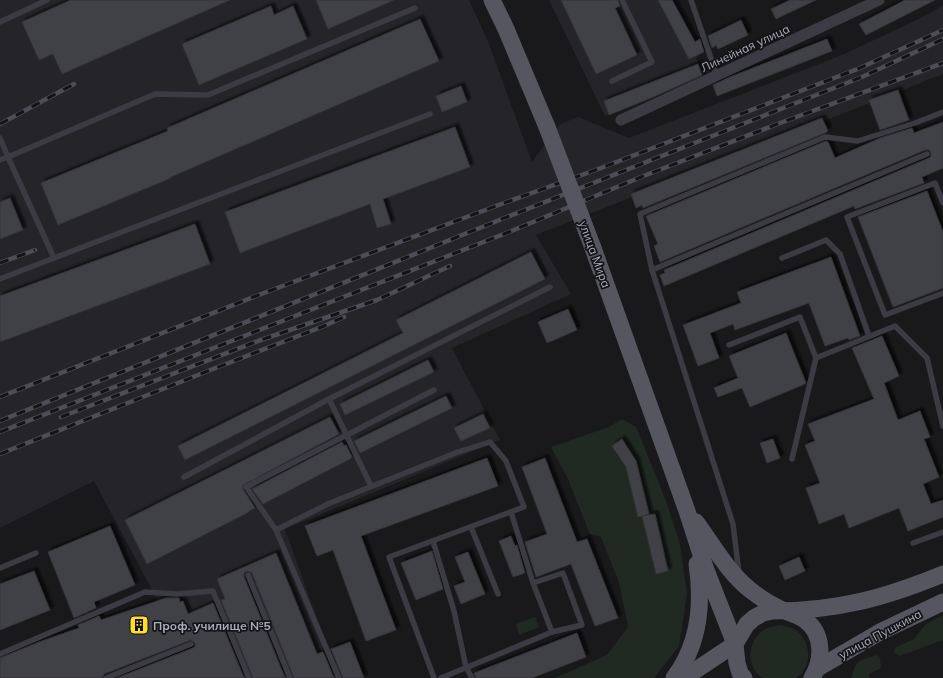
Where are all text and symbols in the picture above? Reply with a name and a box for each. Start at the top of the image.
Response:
street label: Линейная улица [698,21,792,75]
street label: улица Мира [576,218,614,290]
street label: улица Пушкина [836,606,924,662]
building icon: Проф. училище №5 [128,614,150,636]
place label: Проф. училище №5 [153,618,271,633]

